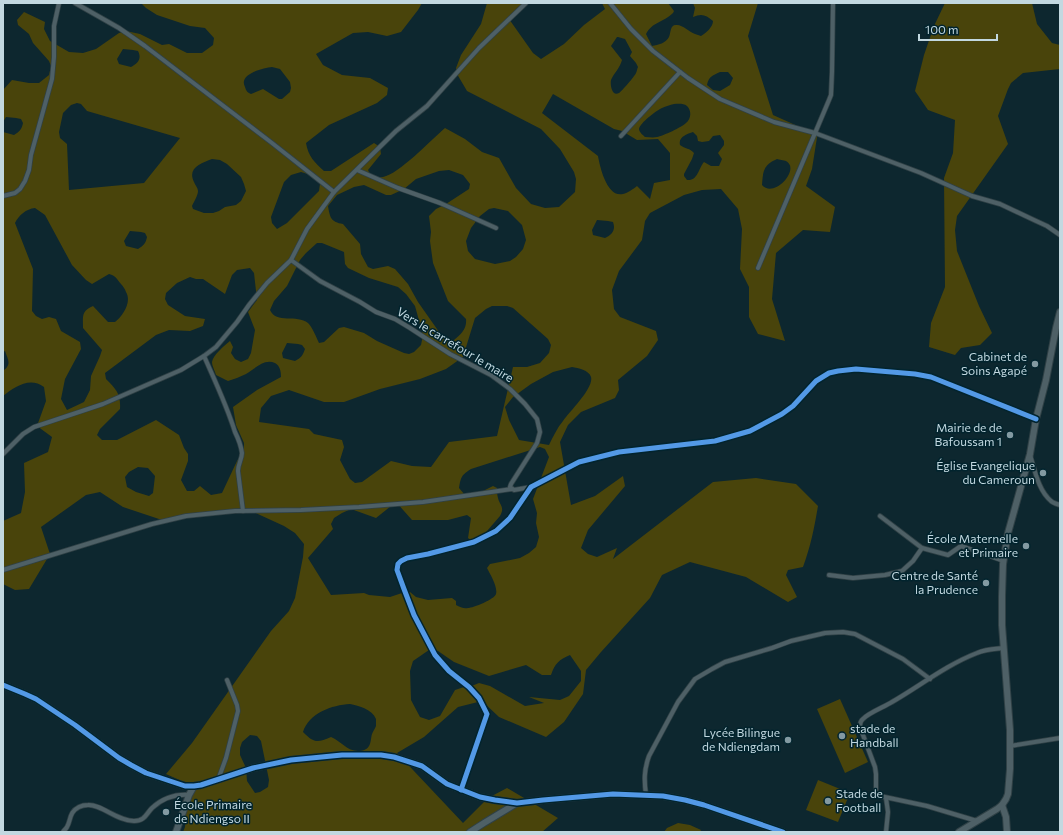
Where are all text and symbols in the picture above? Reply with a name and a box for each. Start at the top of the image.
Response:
scale bar [919,16,997,42]
text: 100 m [925,22,959,36]
street label: Vers le carrefour le maire [395,304,516,385]
place label: Cabinet de Soins Agapé [961,349,1027,377]
marker: Cabinet de Soins Agapé [1030,359,1040,369]
place label: Mairie de de Bafoussam 1 [935,420,1002,448]
marker: Mairie de de Bafoussam 1 [1005,430,1015,440]
place label: Église Evangelique du Cameroun [936,458,1035,486]
marker: Église Evangelique du Cameroun [1038,468,1048,478]
place label: École Maternelle et Primaire [927,531,1018,559]
marker: École Maternelle et Primaire [1021,541,1031,551]
place label: Centre de Santé la Prudence [892,568,978,596]
marker: Centre de Santé la Prudence [981,578,991,588]
place label: stade de Handball [850,721,899,749]
place label: Lycée Bilingue de Ndiengdam [702,725,780,753]
marker: stade de Handball [837,731,847,741]
marker: Lycée Bilingue de Ndiengdam [783,735,793,745]
place label: Stade de Football [836,786,883,814]
marker: Stade de Football [823,796,833,806]
place label: École Primaire de Ndiengso II [174,797,252,825]
marker: École Primaire de Ndiengso II [161,807,171,817]

